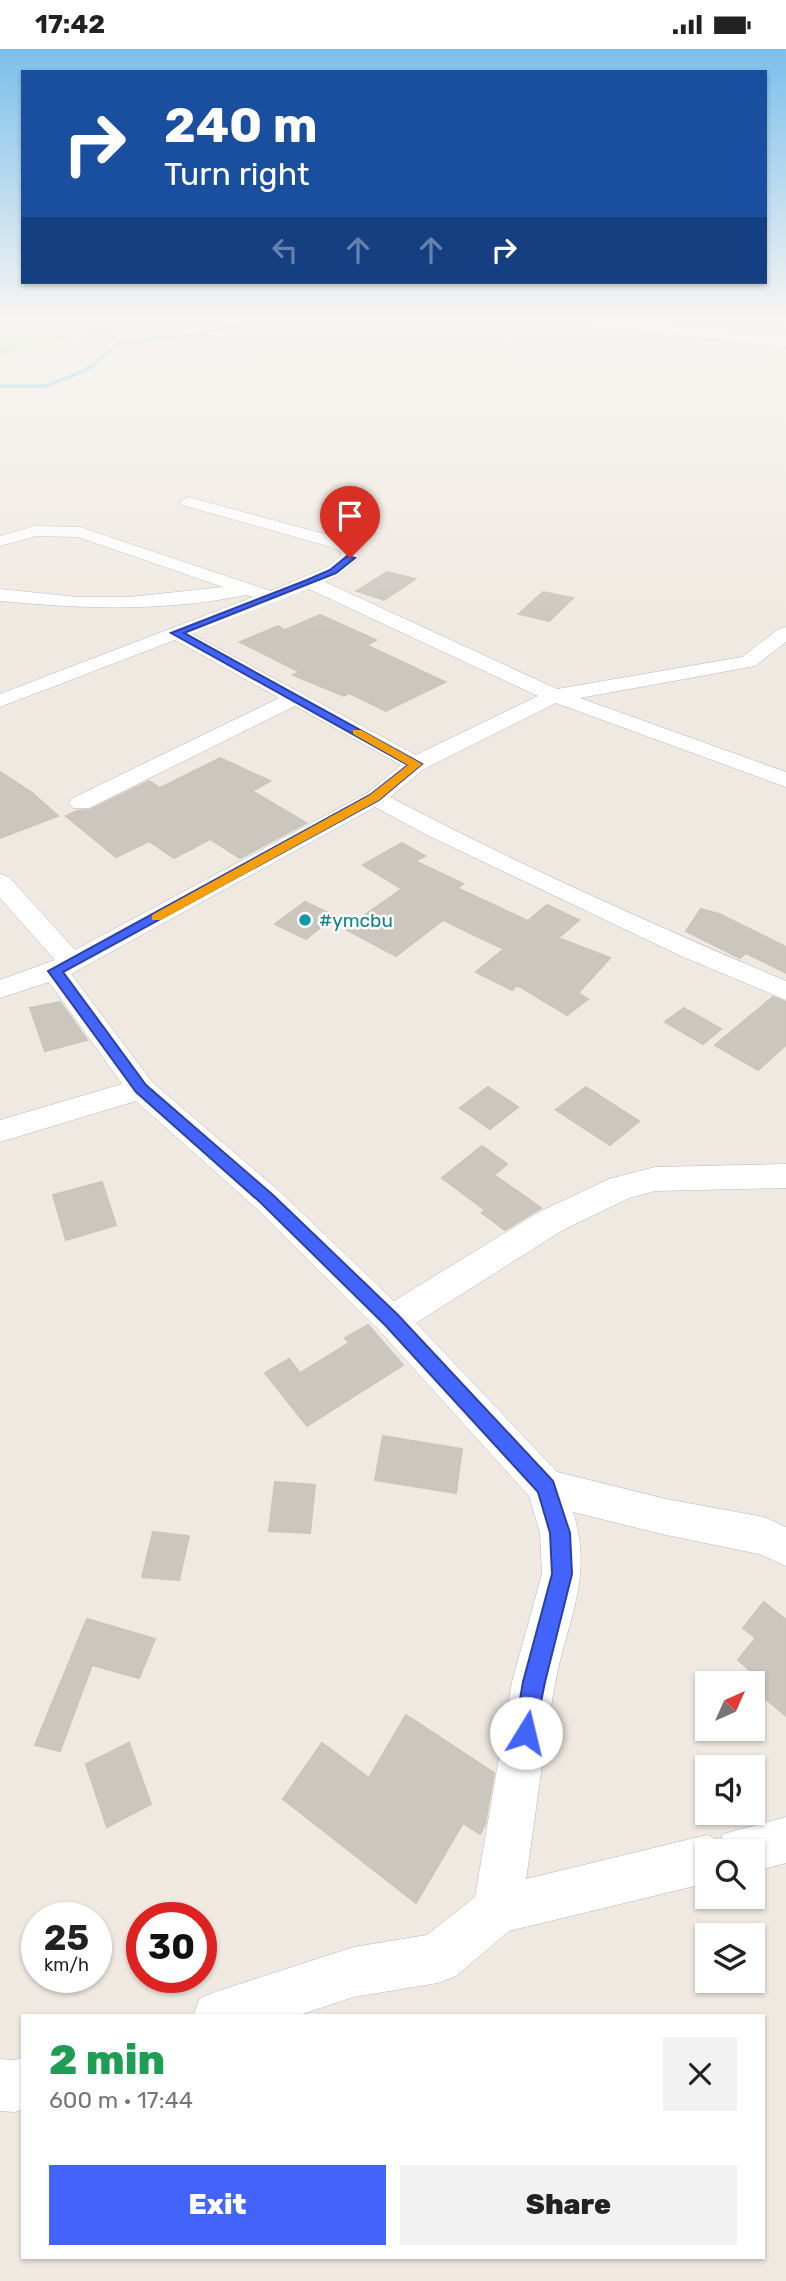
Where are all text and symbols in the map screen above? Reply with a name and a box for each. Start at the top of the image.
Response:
text: 17:42 [35,9,105,40]
text: 240 m [164,96,318,154]
icon: right [49,98,140,189]
text: Turn right [164,155,309,193]
icon: left [266,231,304,269]
icon: ahead [339,231,377,269]
icon: ahead [412,231,450,269]
icon: right [485,231,523,269]
pin [320,486,380,558]
icon: arrive [331,497,369,535]
place label: #ymcbu [319,909,393,932]
marker: #ymcbu [297,912,313,928]
north arrow [695,1671,765,1741]
map controls [695,1671,765,1993]
position arrow [489,1696,563,1770]
button: sound [695,1755,765,1825]
button: search [695,1839,765,1909]
speed limit sign: 30 [126,1902,217,1993]
text: 25 [44,1917,89,1959]
button: layers [695,1923,765,1993]
text: km/h [44,1954,89,1976]
text: 2 min [49,2035,165,2085]
button: close [663,2037,737,2111]
text: 600 m · 17:44 [49,2086,193,2114]
button: Exit [49,2165,386,2245]
button: Share [400,2165,737,2245]

